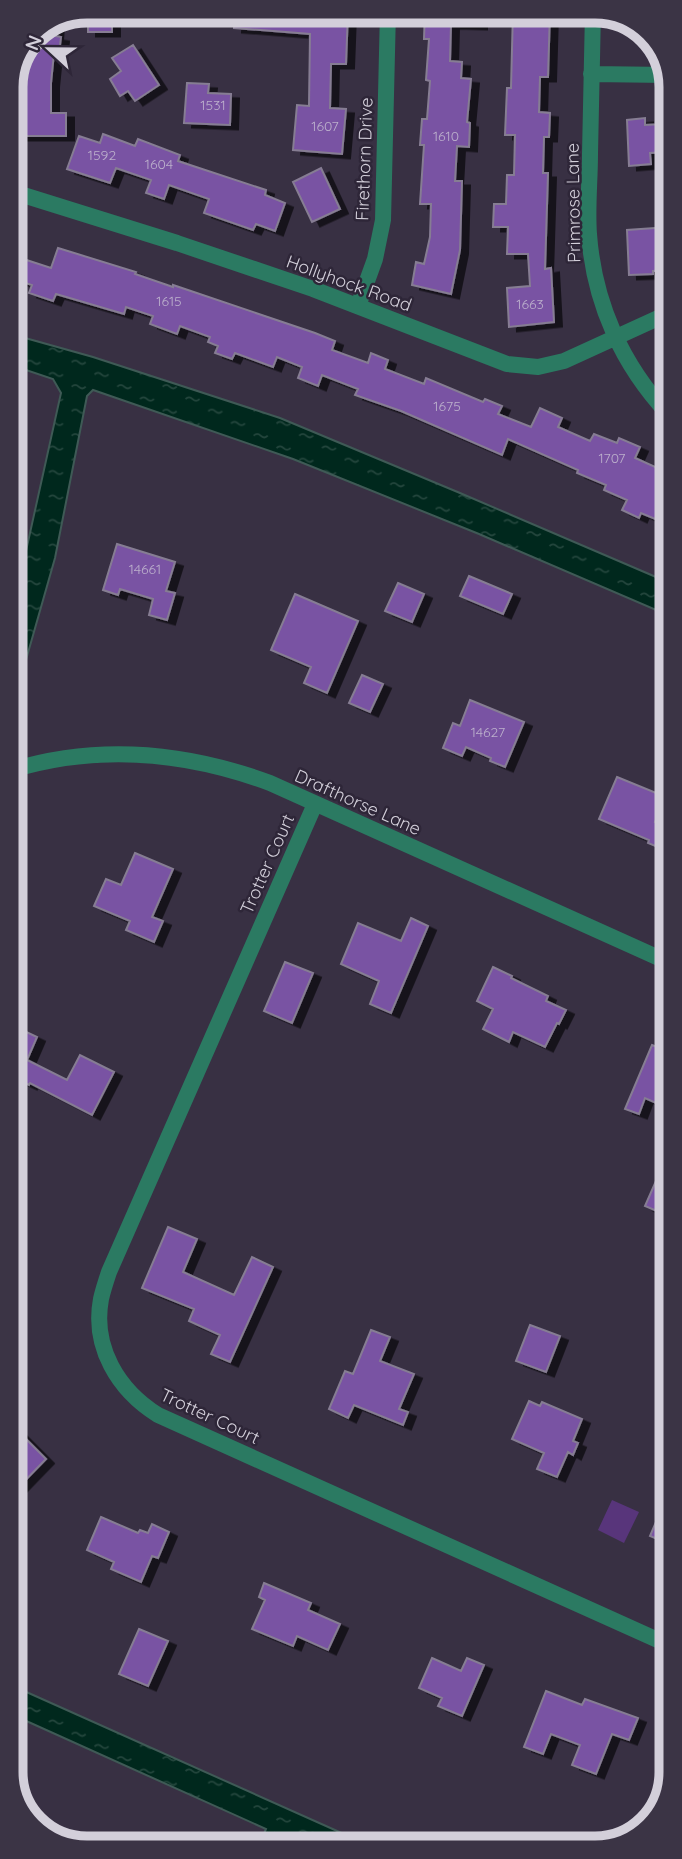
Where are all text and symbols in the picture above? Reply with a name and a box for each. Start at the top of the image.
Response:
north arrow [14,14,84,84]
text: N [19,32,47,54]
house number: 1531 [200,96,226,114]
street label: Firethorn Drive [350,97,378,221]
house number: 1607 [311,117,339,135]
house number: 1610 [433,127,459,145]
street label: Primrose Lane [560,143,586,263]
house number: 1592 [88,146,116,164]
house number: 1604 [145,155,173,173]
street label: Hollyhock Road [283,250,415,316]
house number: 1615 [156,292,182,310]
house number: 1663 [516,295,544,313]
house number: 1675 [433,397,461,415]
house number: 1707 [598,449,626,467]
house number: 14661 [129,560,161,578]
house number: 14627 [471,723,505,741]
street label: Drafthorse Lane [291,764,425,840]
street label: Trotter Court [235,810,299,918]
street label: Trotter Court [157,1383,263,1449]

